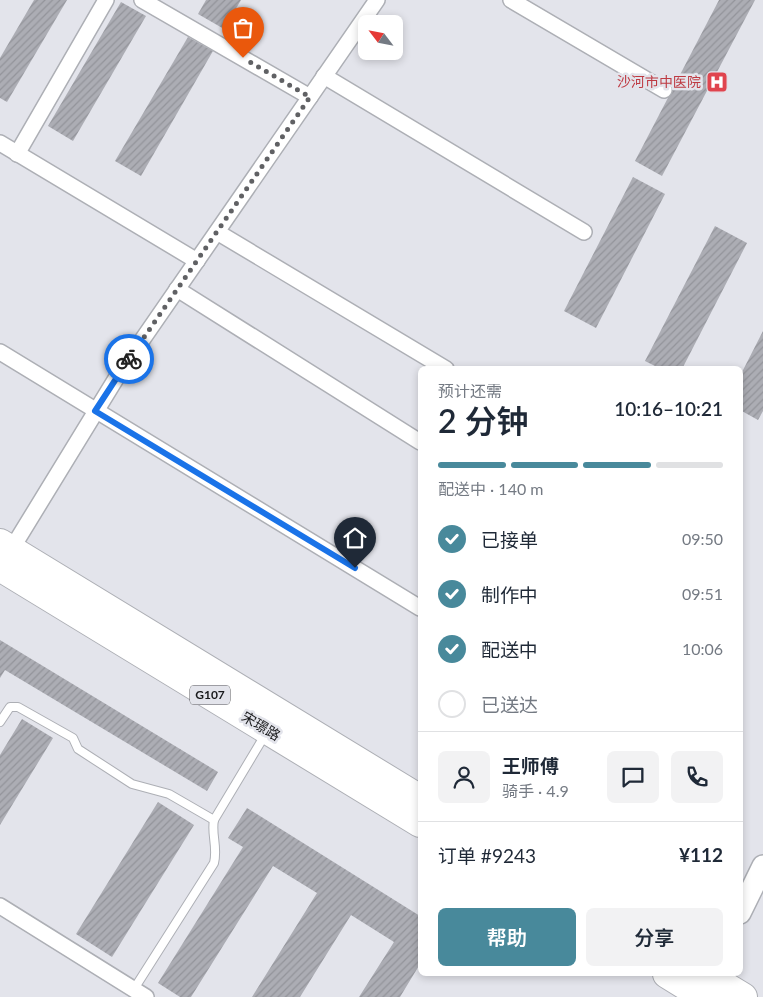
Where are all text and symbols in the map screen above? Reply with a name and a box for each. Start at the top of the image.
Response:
pin [222,7,264,58]
icon: bag [229,14,257,42]
north arrow [358,15,402,60]
map controls [358,15,403,60]
hospital icon: 沙河市中医院 [705,70,729,94]
place label: 沙河市中医院 [617,73,701,90]
courier [104,334,154,384]
icon: bike [115,345,143,373]
text: 预计还需 [438,381,502,400]
text: 10:16–10:21 [614,397,723,420]
text: 2 分钟 [438,401,529,440]
text: 配送中 · 140 m [438,479,543,498]
pin [334,517,376,568]
icon: home [341,524,369,552]
icon: check [438,525,466,553]
text: 已接单 [481,528,538,551]
text: 09:50 [682,529,723,548]
icon: check [438,580,466,608]
text: 制作中 [481,583,538,606]
text: 09:51 [682,584,723,603]
icon: check [438,635,466,663]
text: 配送中 [481,638,538,661]
text: 10:06 [682,639,723,658]
road number: G107 [190,686,230,704]
text: 已送达 [481,693,538,716]
street label: 宋璟路 [239,707,284,744]
button: person [438,751,490,803]
button: chat [607,751,659,803]
button: phone [671,751,723,803]
text: 王师傅 [502,754,559,777]
text: 骑手 · 4.9 [502,781,569,800]
text: ¥112 [679,843,723,866]
text: 订单 #9243 [438,844,536,867]
button: 帮助 [438,908,576,966]
button: 分享 [586,908,723,966]

